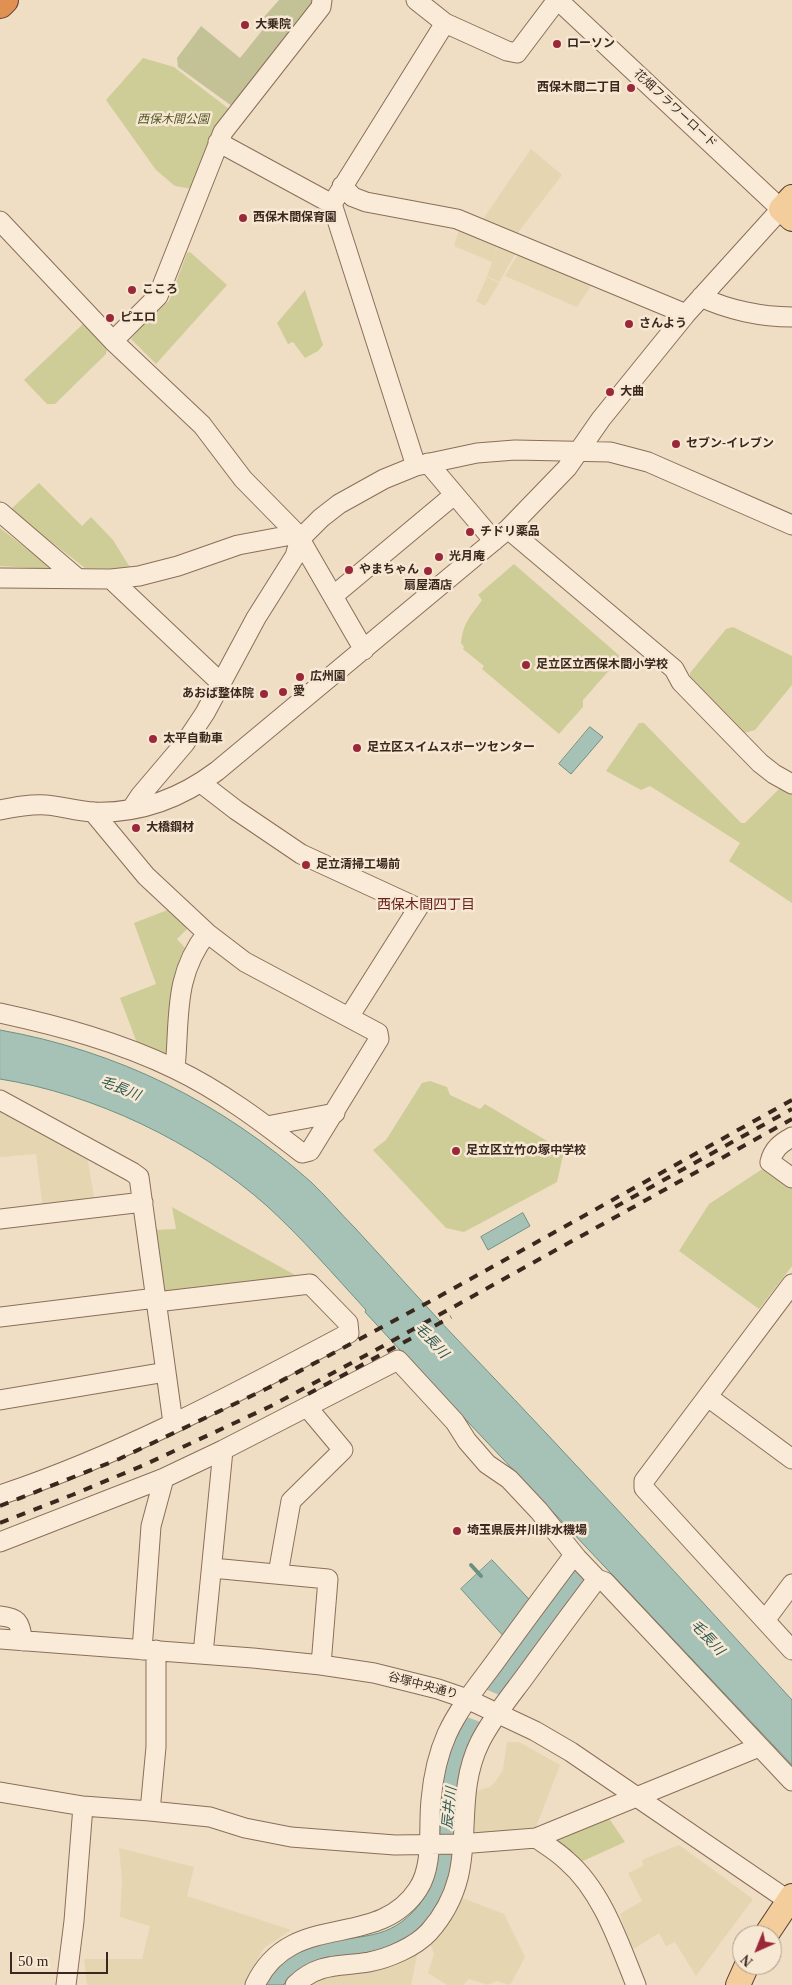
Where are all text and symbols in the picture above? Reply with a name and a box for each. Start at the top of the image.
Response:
place label: 大乗院 [255,18,291,32]
marker: 大乗院 [239,19,251,31]
place label: ローソン [567,37,615,51]
marker: ローソン [551,38,563,50]
street label: 花畑フラワーロード [631,67,719,151]
place label: 西保木間二丁目 [537,81,621,95]
marker: 西保木間二丁目 [625,82,637,94]
park label: 西保木間公園 [137,113,209,127]
place label: 西保木間保育園 [253,211,337,225]
marker: 西保木間保育園 [237,212,249,224]
place label: こころ [142,283,178,297]
marker: こころ [126,284,138,296]
place label: ピエロ [120,311,156,325]
marker: ピエロ [104,312,116,324]
place label: さんよう [639,317,687,331]
marker: さんよう [623,318,635,330]
place label: 大曲 [620,385,644,399]
marker: 大曲 [604,386,616,398]
place label: セブン-イレブン [686,437,774,451]
marker: セブン-イレブン [670,438,682,450]
place label: チドリ薬品 [480,525,540,539]
marker: チドリ薬品 [464,526,476,538]
place label: 光月庵 [449,550,485,564]
marker: 光月庵 [433,551,445,563]
place label: やまちゃん [359,563,419,577]
marker: やまちゃん [343,564,355,576]
marker: 扇屋酒店 [422,565,434,577]
place label: 扇屋酒店 [404,579,452,593]
place label: 足立区立西保木間小学校 [536,658,668,672]
marker: 足立区立西保木間小学校 [520,659,532,671]
place label: 広州園 [310,670,346,684]
marker: 広州園 [294,671,306,683]
place label: 愛 [293,685,305,699]
marker: 愛 [277,686,289,698]
place label: あおば整体院 [182,687,254,701]
marker: あおば整体院 [258,688,270,700]
place label: 太平自動車 [163,732,223,746]
marker: 太平自動車 [147,733,159,745]
place label: 足立区スイムスポーツセンター [367,741,535,755]
marker: 足立区スイムスポーツセンター [351,742,363,754]
place label: 大橋鋼材 [146,821,194,835]
marker: 大橋鋼材 [130,822,142,834]
place label: 足立清掃工場前 [316,858,400,872]
marker: 足立清掃工場前 [300,859,312,871]
district label: 西保木間四丁目 [377,897,475,913]
water label: 毛長川 [97,1073,143,1105]
place label: 足立区立竹の塚中学校 [466,1144,586,1158]
marker: 足立区立竹の塚中学校 [450,1145,462,1157]
water label: 毛長川 [411,1320,451,1362]
place label: 埼玉県辰井川排水機場 [467,1524,587,1538]
marker: 埼玉県辰井川排水機場 [451,1525,463,1537]
water label: 毛長川 [687,1617,727,1659]
street label: 谷塚中央通り [386,1670,460,1702]
water label: 辰井川 [439,1786,461,1830]
north arrow [732,1925,782,1975]
scale bar [12,1942,110,1974]
text: N [738,1952,756,1969]
text: 50 m [18,1953,48,1969]

